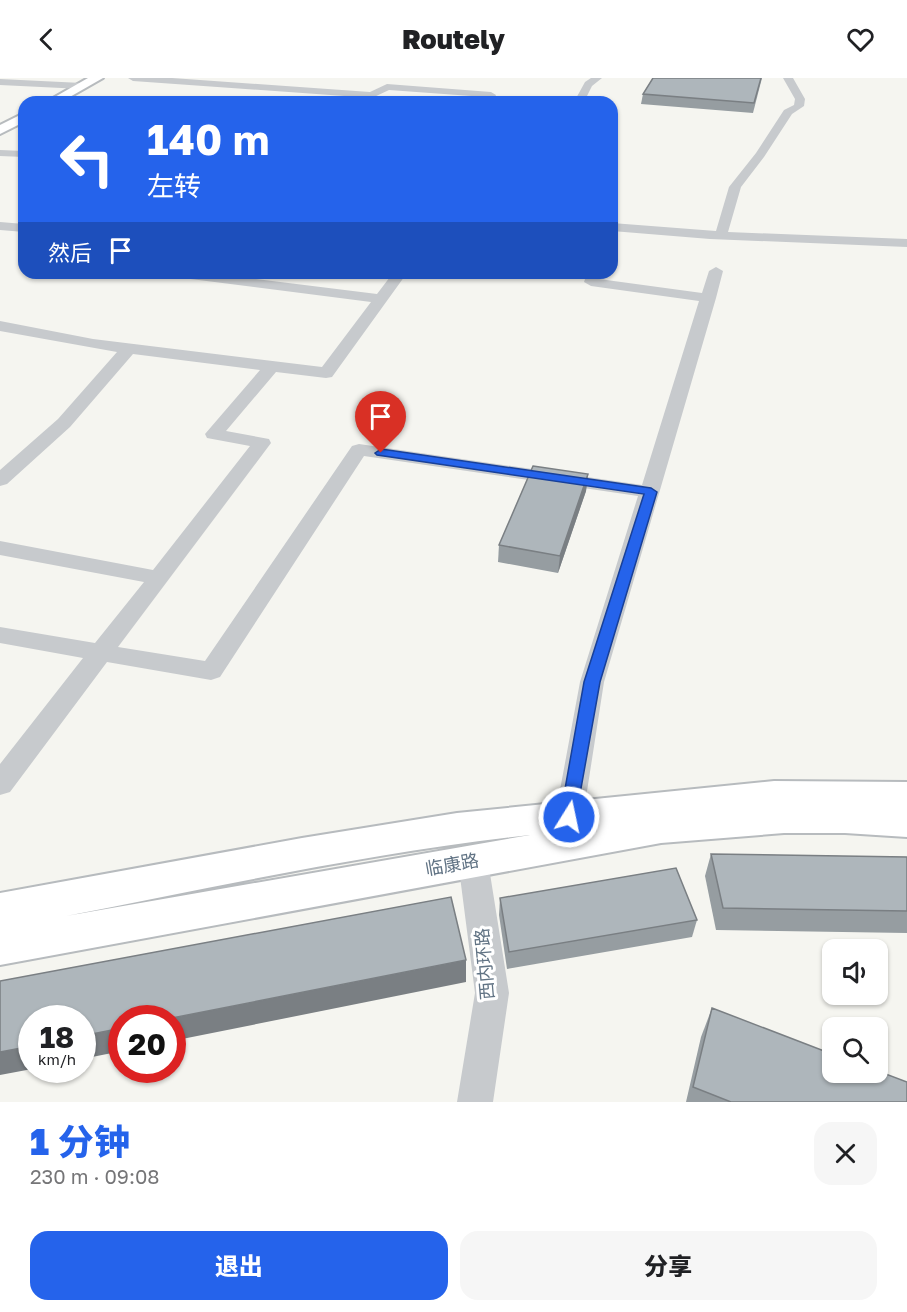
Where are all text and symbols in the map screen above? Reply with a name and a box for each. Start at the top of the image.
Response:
icon: back [30,23,63,56]
text: Routely [402,23,505,55]
icon: heart [844,23,877,56]
text: 140 m [147,114,269,164]
icon: left [48,120,126,198]
text: 左转 [147,170,201,202]
icon: arrive [104,234,137,267]
text: 然后 [48,239,92,266]
pin [355,391,406,453]
icon: arrive [364,400,397,433]
position arrow [537,785,601,849]
street label: 临康路 [423,848,480,880]
street label: 西内环路 [470,927,498,1001]
map controls [822,939,888,1083]
button: sound [822,939,888,1005]
speed limit sign: 20 [108,1005,186,1083]
button: search [822,1017,888,1083]
text: 18 [40,1019,74,1055]
text: km/h [38,1050,76,1068]
text: 1 分钟 [30,1120,130,1163]
button: close [814,1122,877,1185]
text: 230 m · 09:08 [30,1164,160,1188]
button: 退出 [30,1231,448,1300]
button: 分享 [460,1231,877,1300]

